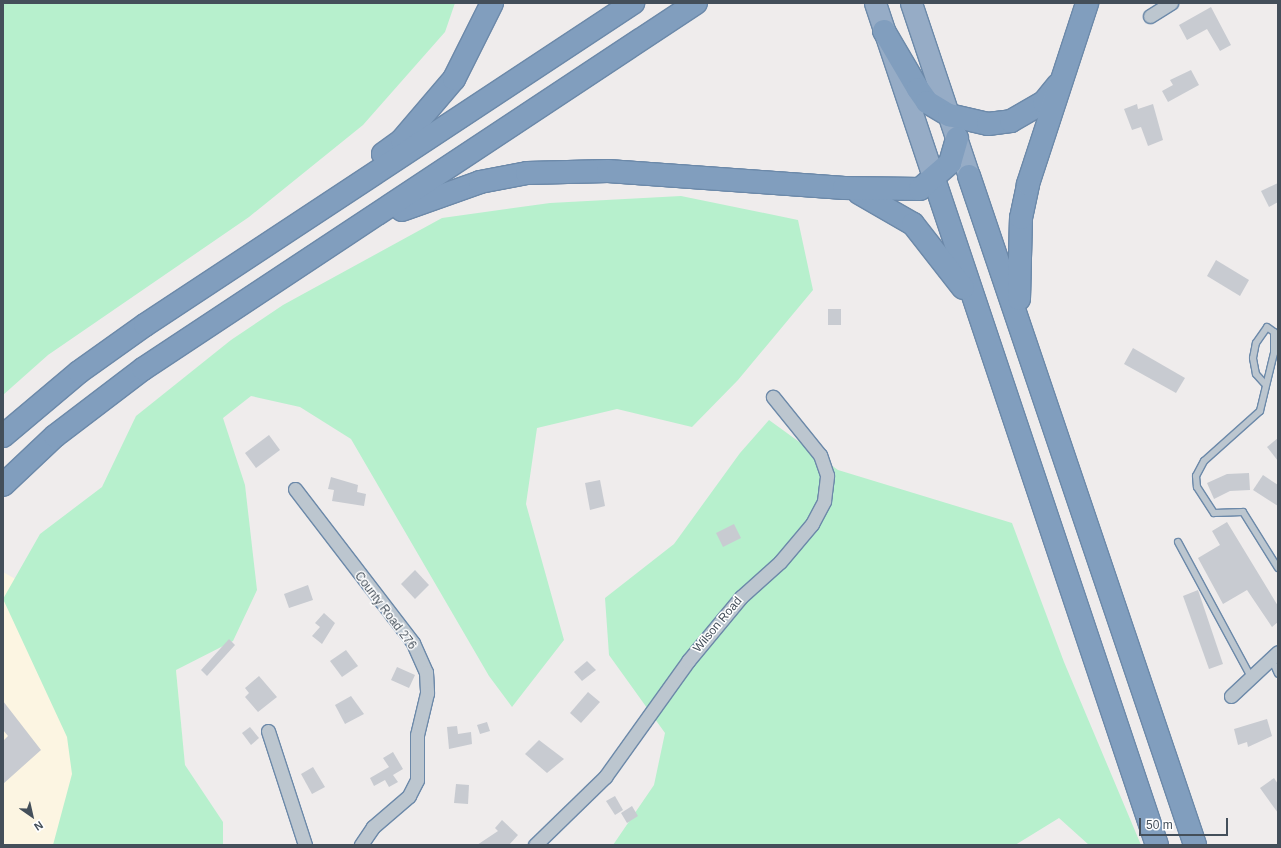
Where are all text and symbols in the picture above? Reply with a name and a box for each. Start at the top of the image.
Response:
street label: County Road 276 [351,569,419,653]
street label: Wilson Road [691,594,745,656]
north arrow [12,796,52,836]
scale bar [1141,810,1230,836]
text: 50 m [1146,818,1173,832]
text: N [32,819,45,833]

